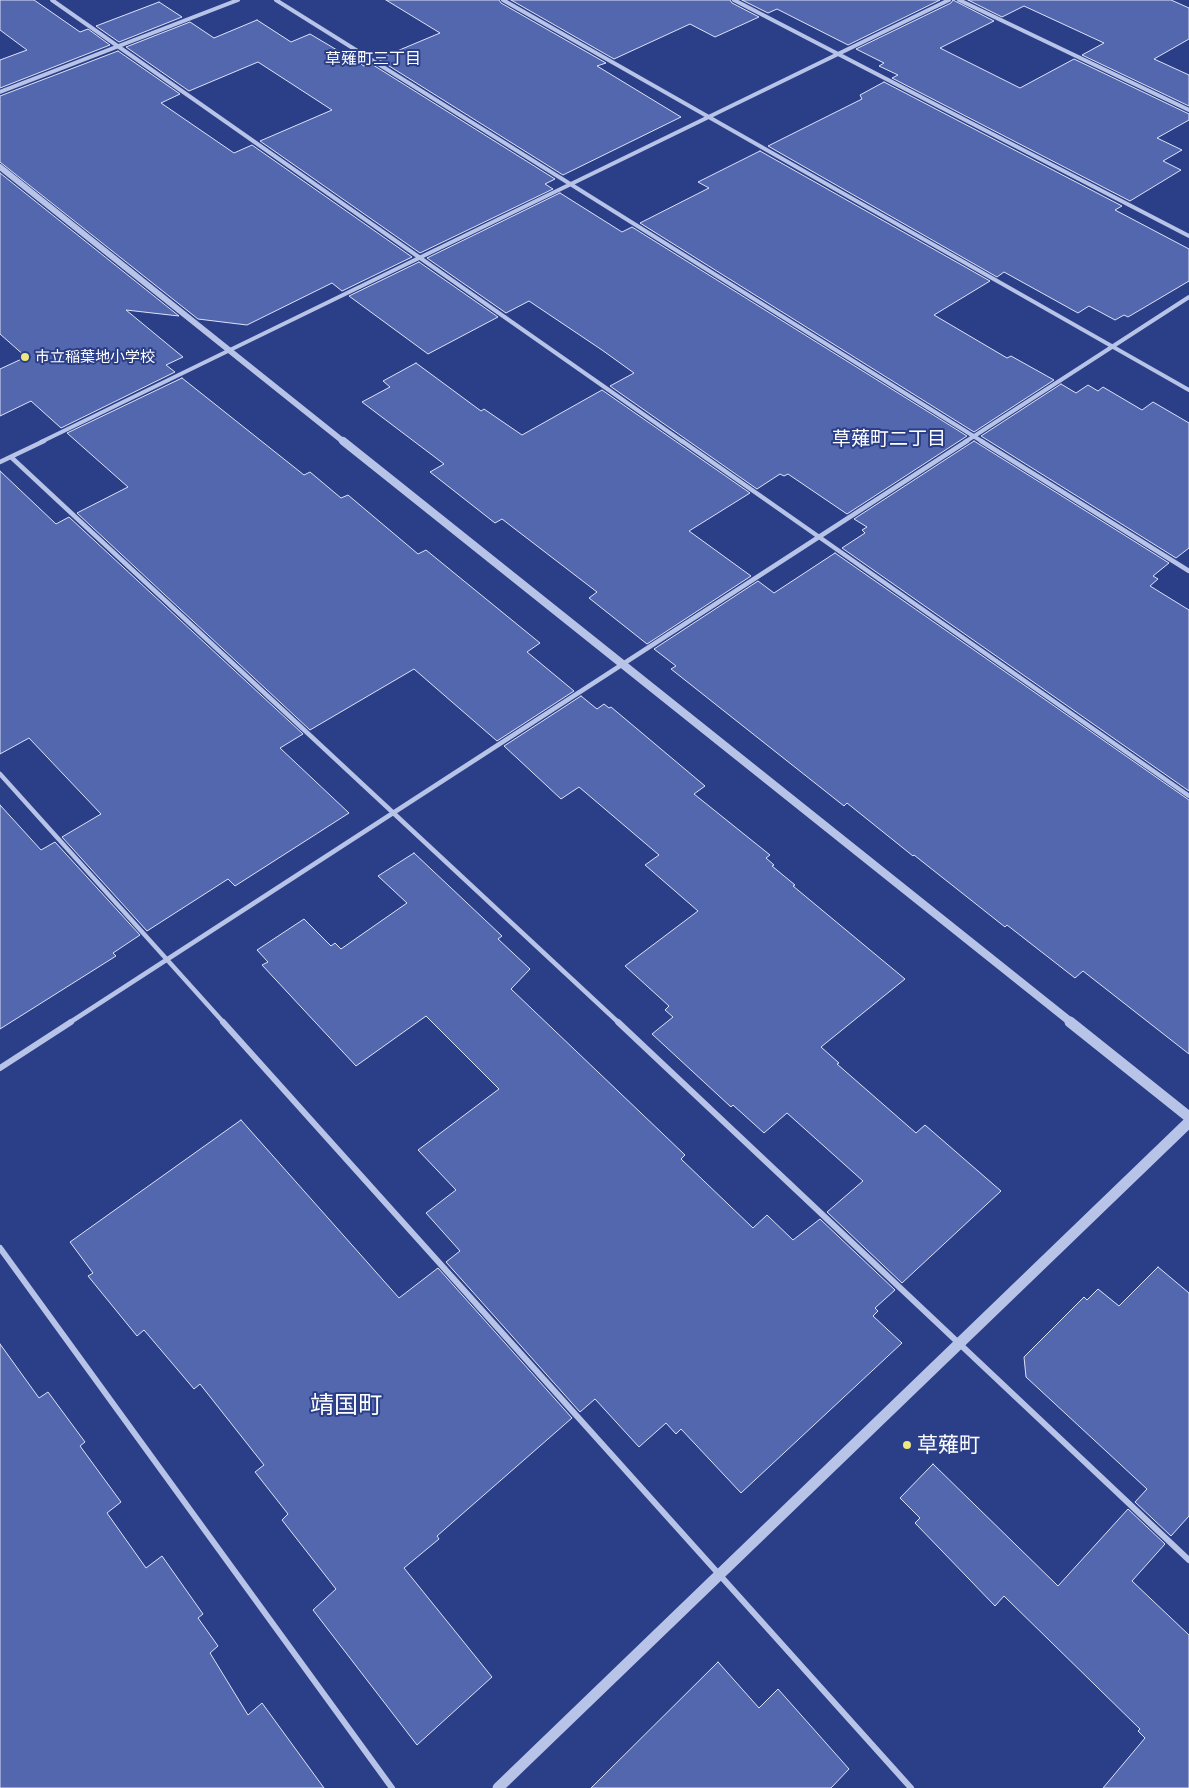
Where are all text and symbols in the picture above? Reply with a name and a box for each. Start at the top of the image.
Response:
district label: 草薙町三丁目 [325,49,421,69]
place label: 市立稲葉地小学校 [35,348,155,366]
marker: 市立稲葉地小学校 [19,351,31,363]
district label: 草薙町二丁目 [832,428,946,450]
district label: 靖国町 [310,1391,382,1419]
place label: 草薙町 [917,1432,980,1458]
marker: 草薙町 [901,1439,913,1451]

